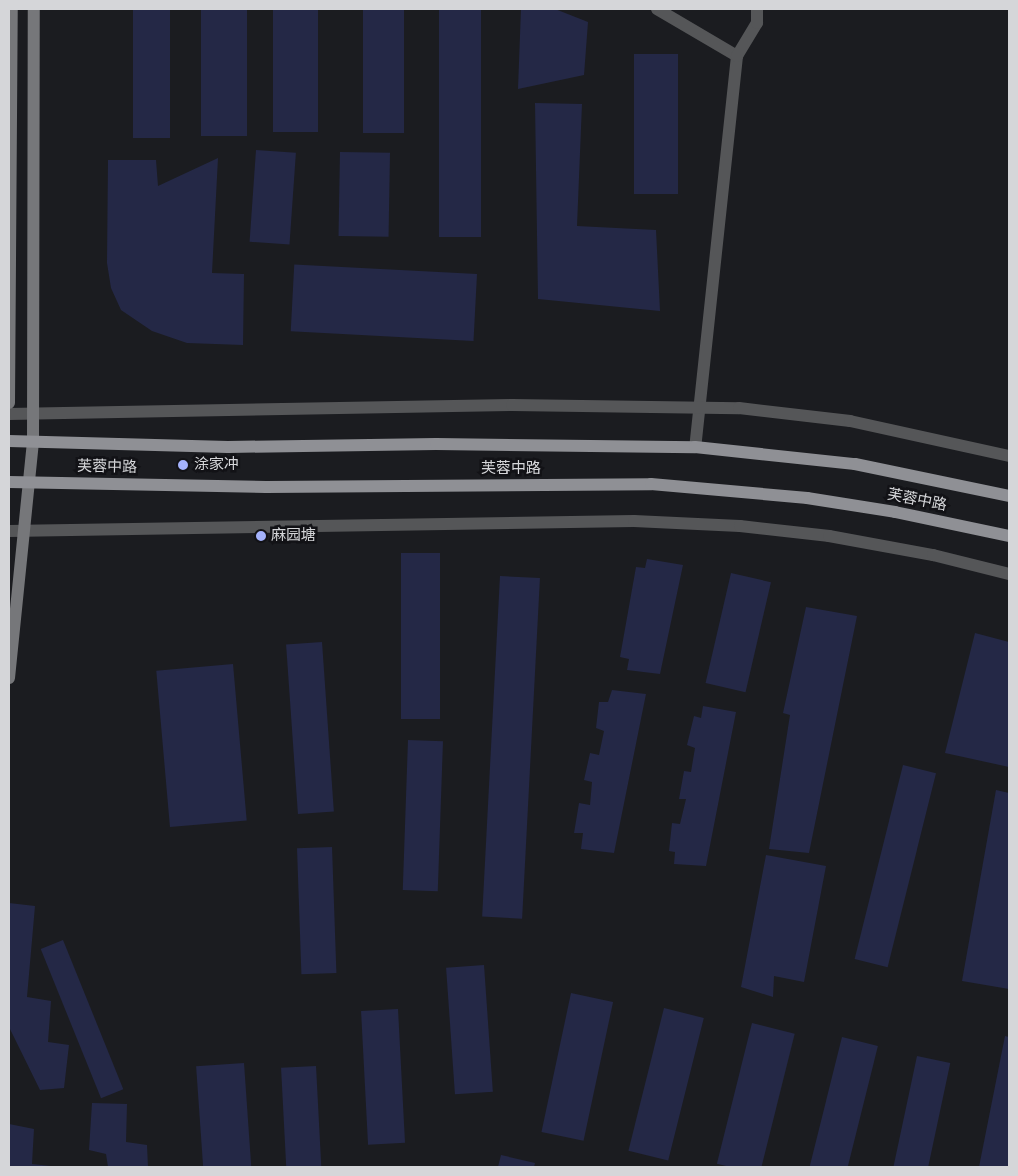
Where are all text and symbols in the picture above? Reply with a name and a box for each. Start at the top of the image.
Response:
place label: 涂家冲 [194,456,239,474]
street label: 芙蓉中路 [77,457,137,477]
marker: 涂家冲 [176,458,190,472]
street label: 芙蓉中路 [481,460,541,478]
street label: 芙蓉中路 [886,485,948,515]
place label: 麻园塘 [271,527,316,545]
marker: 麻园塘 [255,530,267,542]

